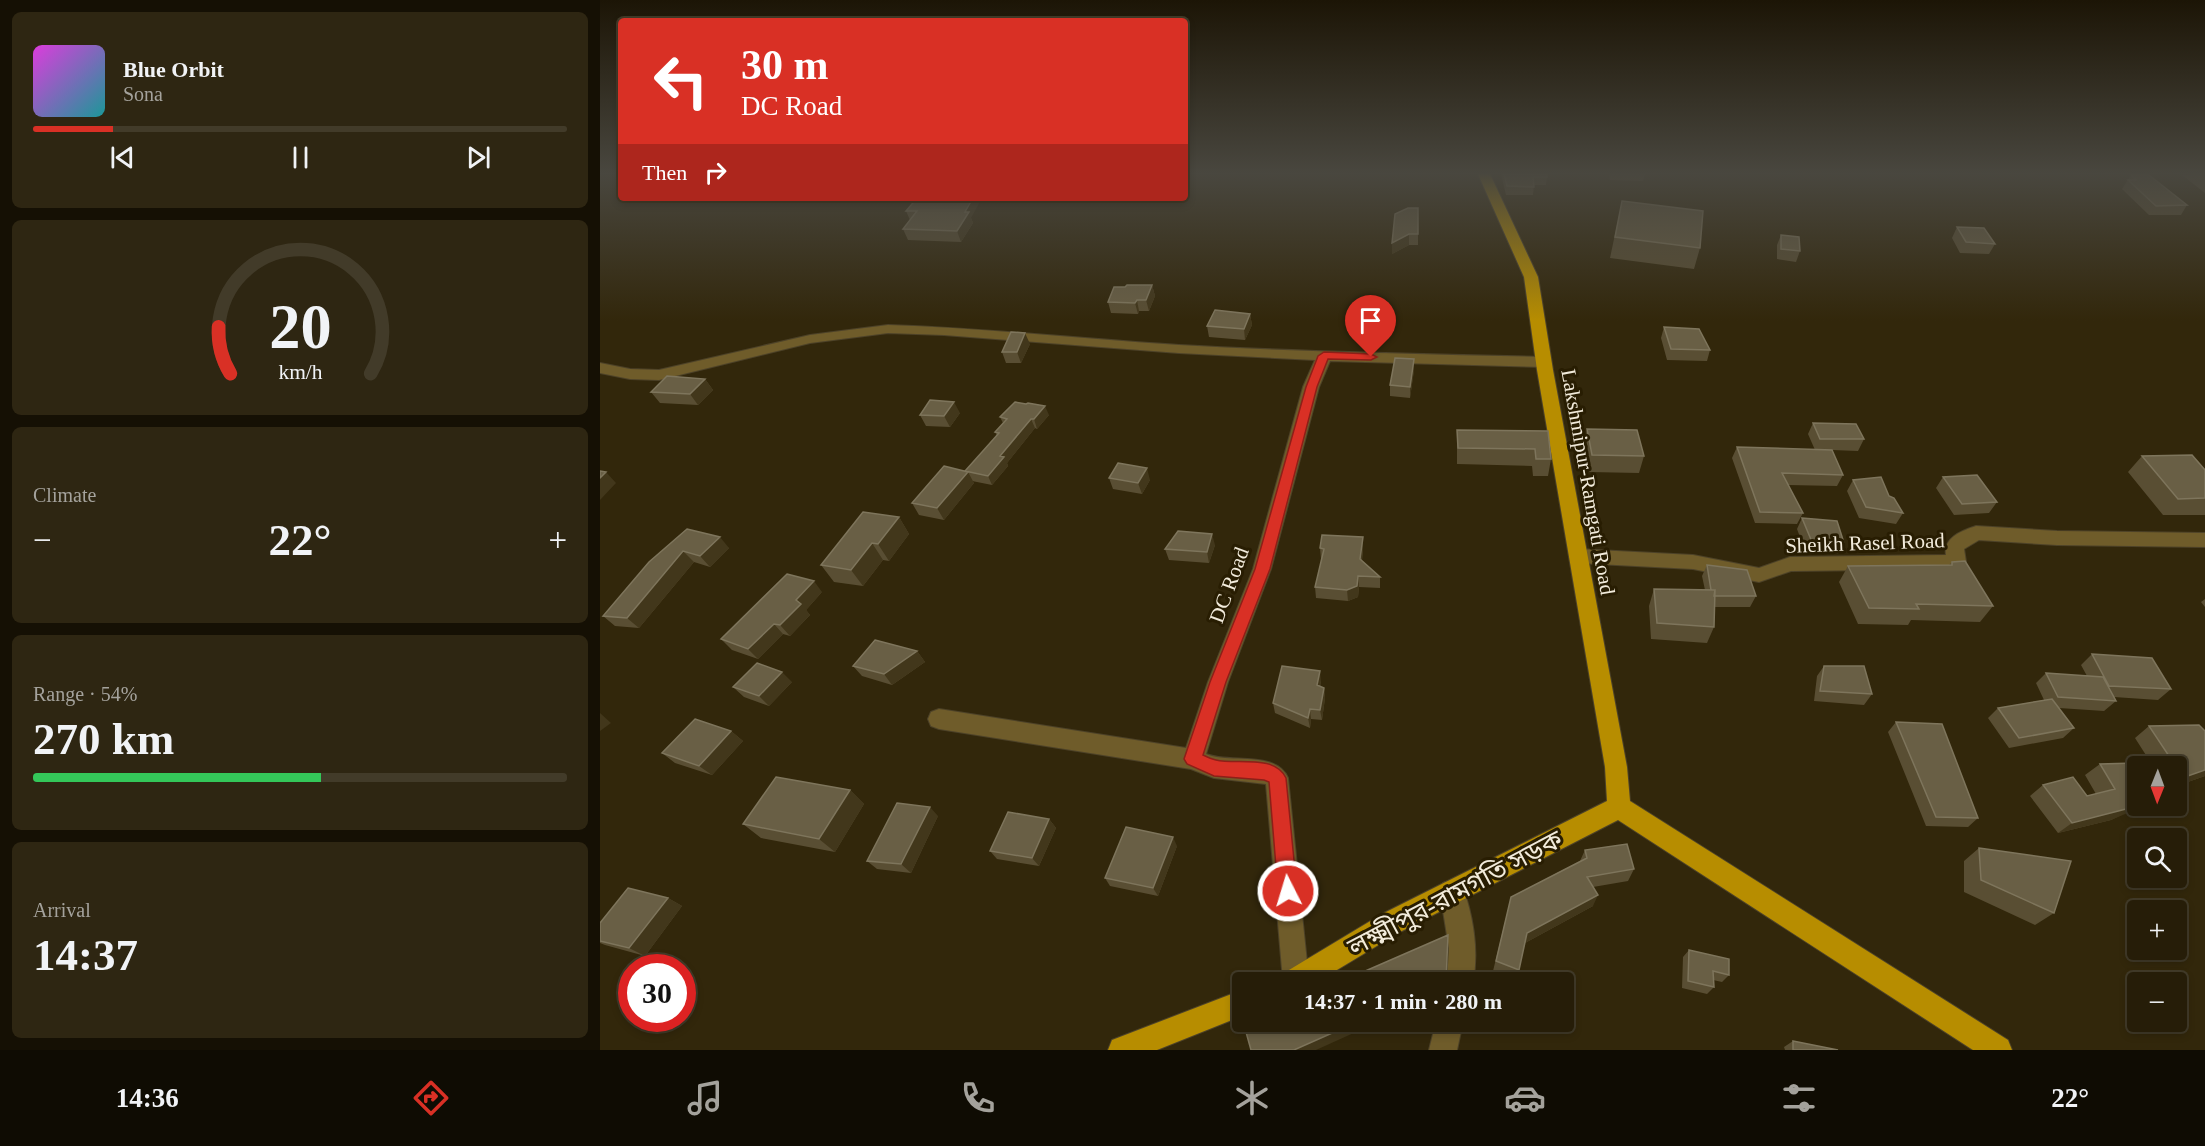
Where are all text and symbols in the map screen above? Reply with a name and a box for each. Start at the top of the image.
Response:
icon: left [642,42,720,120]
text: 30 m [741,42,829,88]
text: Blue Orbit [123,57,224,82]
text: Sona [123,83,163,105]
text: DC Road [741,91,842,121]
icon: previous [106,141,139,174]
icon: pause [284,141,317,174]
icon: next [462,141,495,174]
icon: right [699,156,732,189]
text: Then [642,160,687,185]
text: 20 [269,293,331,362]
pin [1345,295,1396,357]
icon: arrive [1354,304,1387,337]
text: km/h [278,361,322,385]
street label: Lakshmipur-Ramgati Road [1556,367,1620,597]
text: Climate [33,484,96,506]
text: 22° [269,515,332,565]
text: − [33,522,52,558]
text: + [548,522,567,558]
street label: Sheikh Rasel Road [1785,528,1946,558]
street label: DC Road [1204,543,1254,626]
text: Range · 54% [33,683,137,705]
text: 270 km [33,714,174,764]
north arrow [2127,756,2187,816]
map controls [2127,756,2187,1032]
street label: লক্ষ্মীপুর-রামগতি সড়ক [1342,824,1568,963]
button: search [2127,828,2187,888]
position arrow [1256,859,1320,923]
text: Arrival [33,899,91,921]
button: + [2127,900,2187,960]
text: 14:37 [33,930,138,980]
speed limit sign: 30 [618,954,696,1032]
button: − [2127,972,2187,1032]
text: 14:37 · 1 min · 280 m [1304,989,1502,1014]
icon: directions [410,1077,452,1119]
icon: music [684,1077,726,1119]
icon: phone [957,1077,999,1119]
icon: climate [1231,1077,1273,1119]
icon: car [1504,1077,1546,1119]
icon: filters [1778,1077,1820,1119]
text: 14:36 [116,1083,179,1113]
text: 22° [2051,1083,2089,1113]

